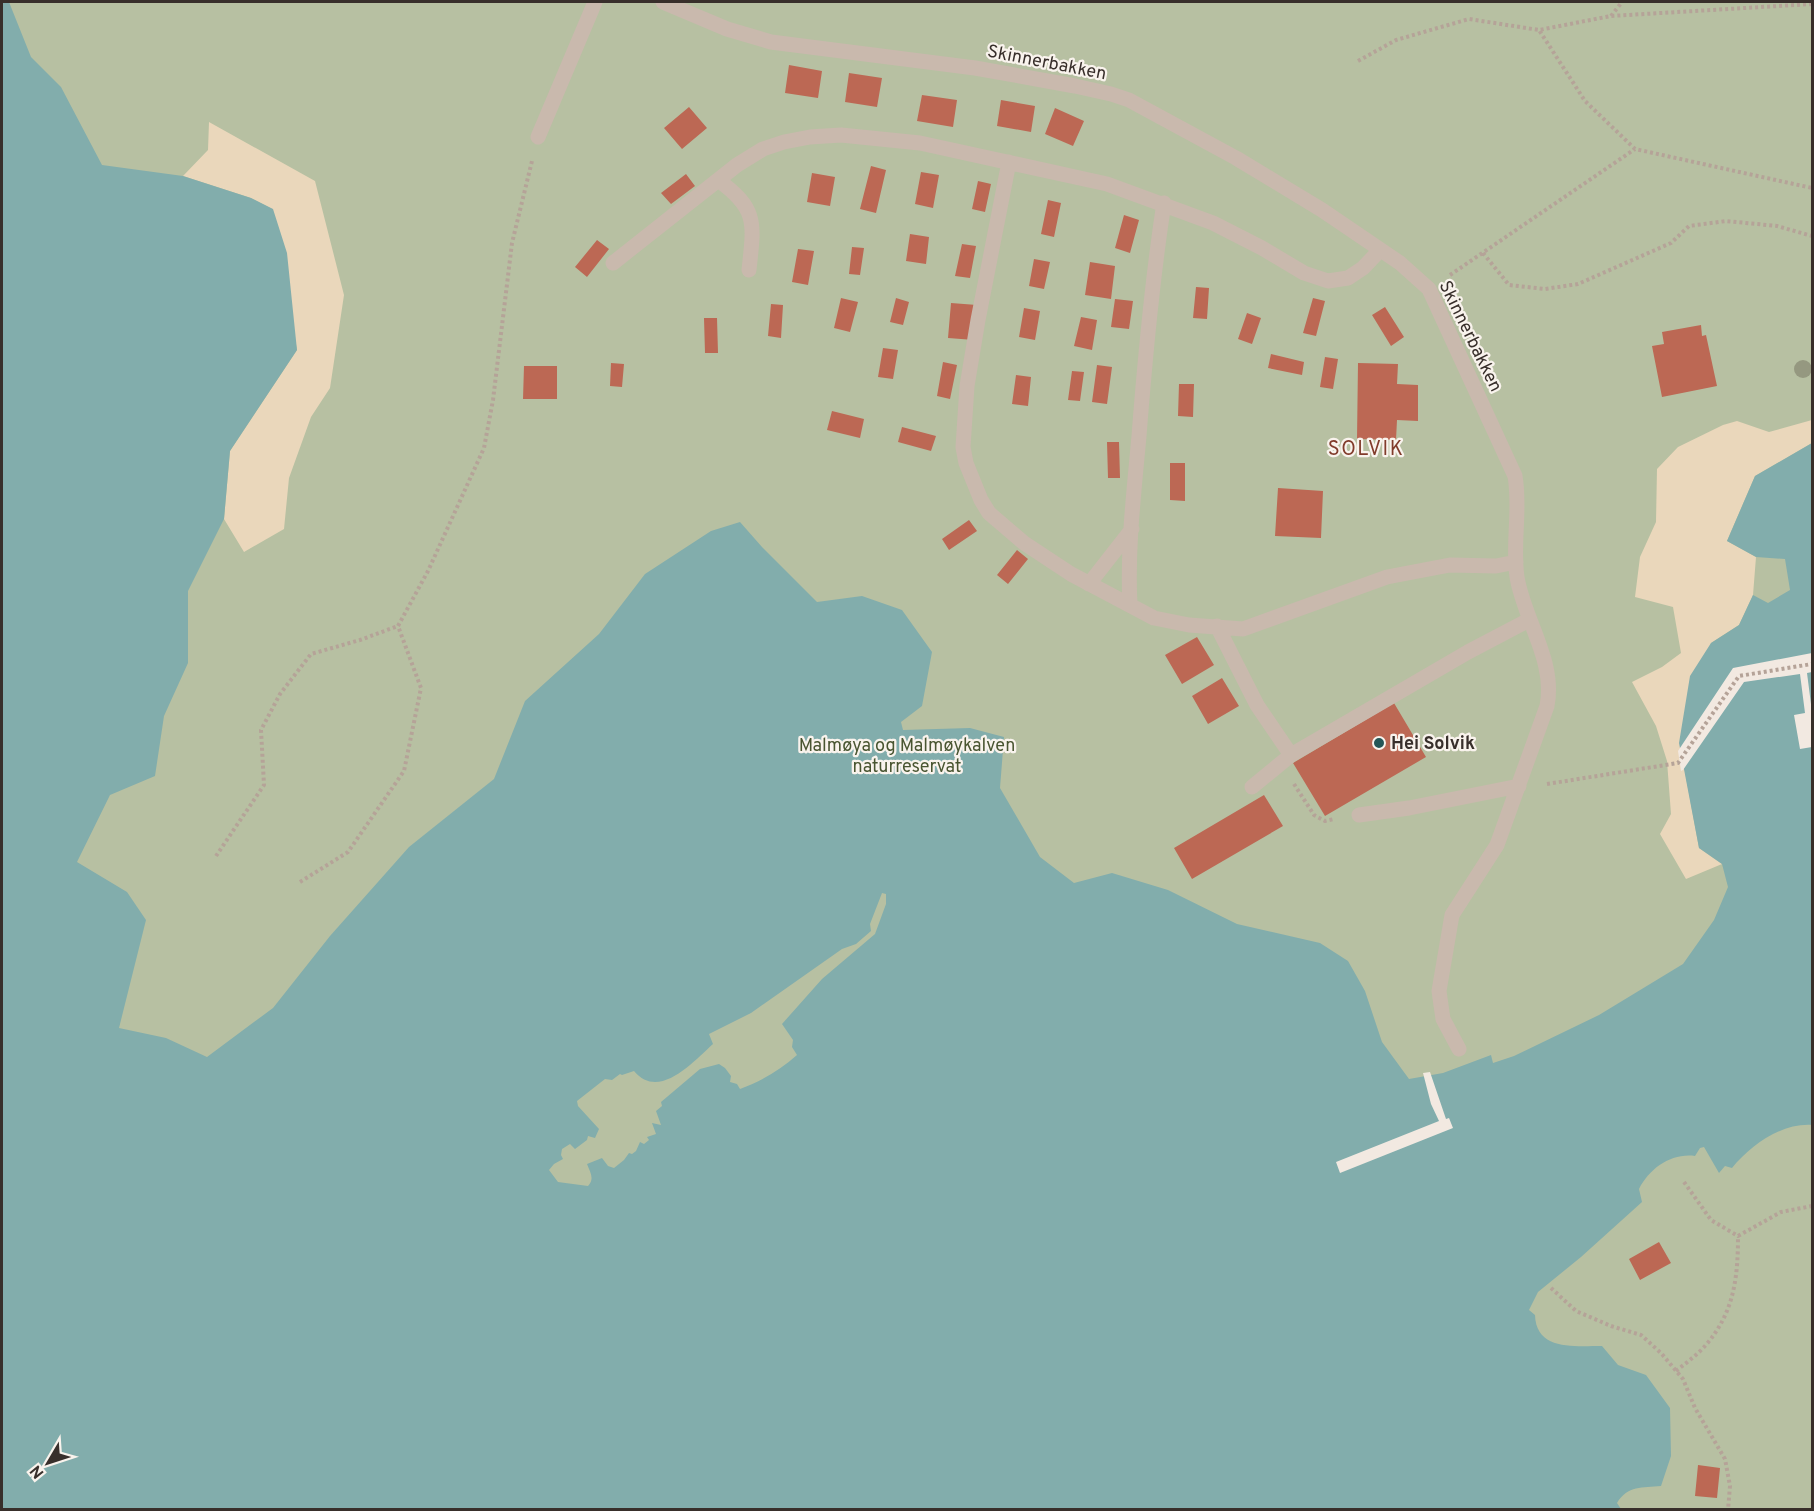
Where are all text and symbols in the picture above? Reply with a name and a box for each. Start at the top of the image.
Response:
street label: Skinnerbakken [985,41,1108,86]
street label: Skinnerbakken [1433,277,1506,396]
district label: SOLVIK [1328,437,1404,463]
place label: Hei Solvik [1391,733,1475,756]
park label: Malmøya og Malmøykalven naturreservat [799,735,1015,779]
marker: Hei Solvik [1372,736,1386,750]
north arrow [18,1433,78,1493]
text: N [27,1460,49,1482]

